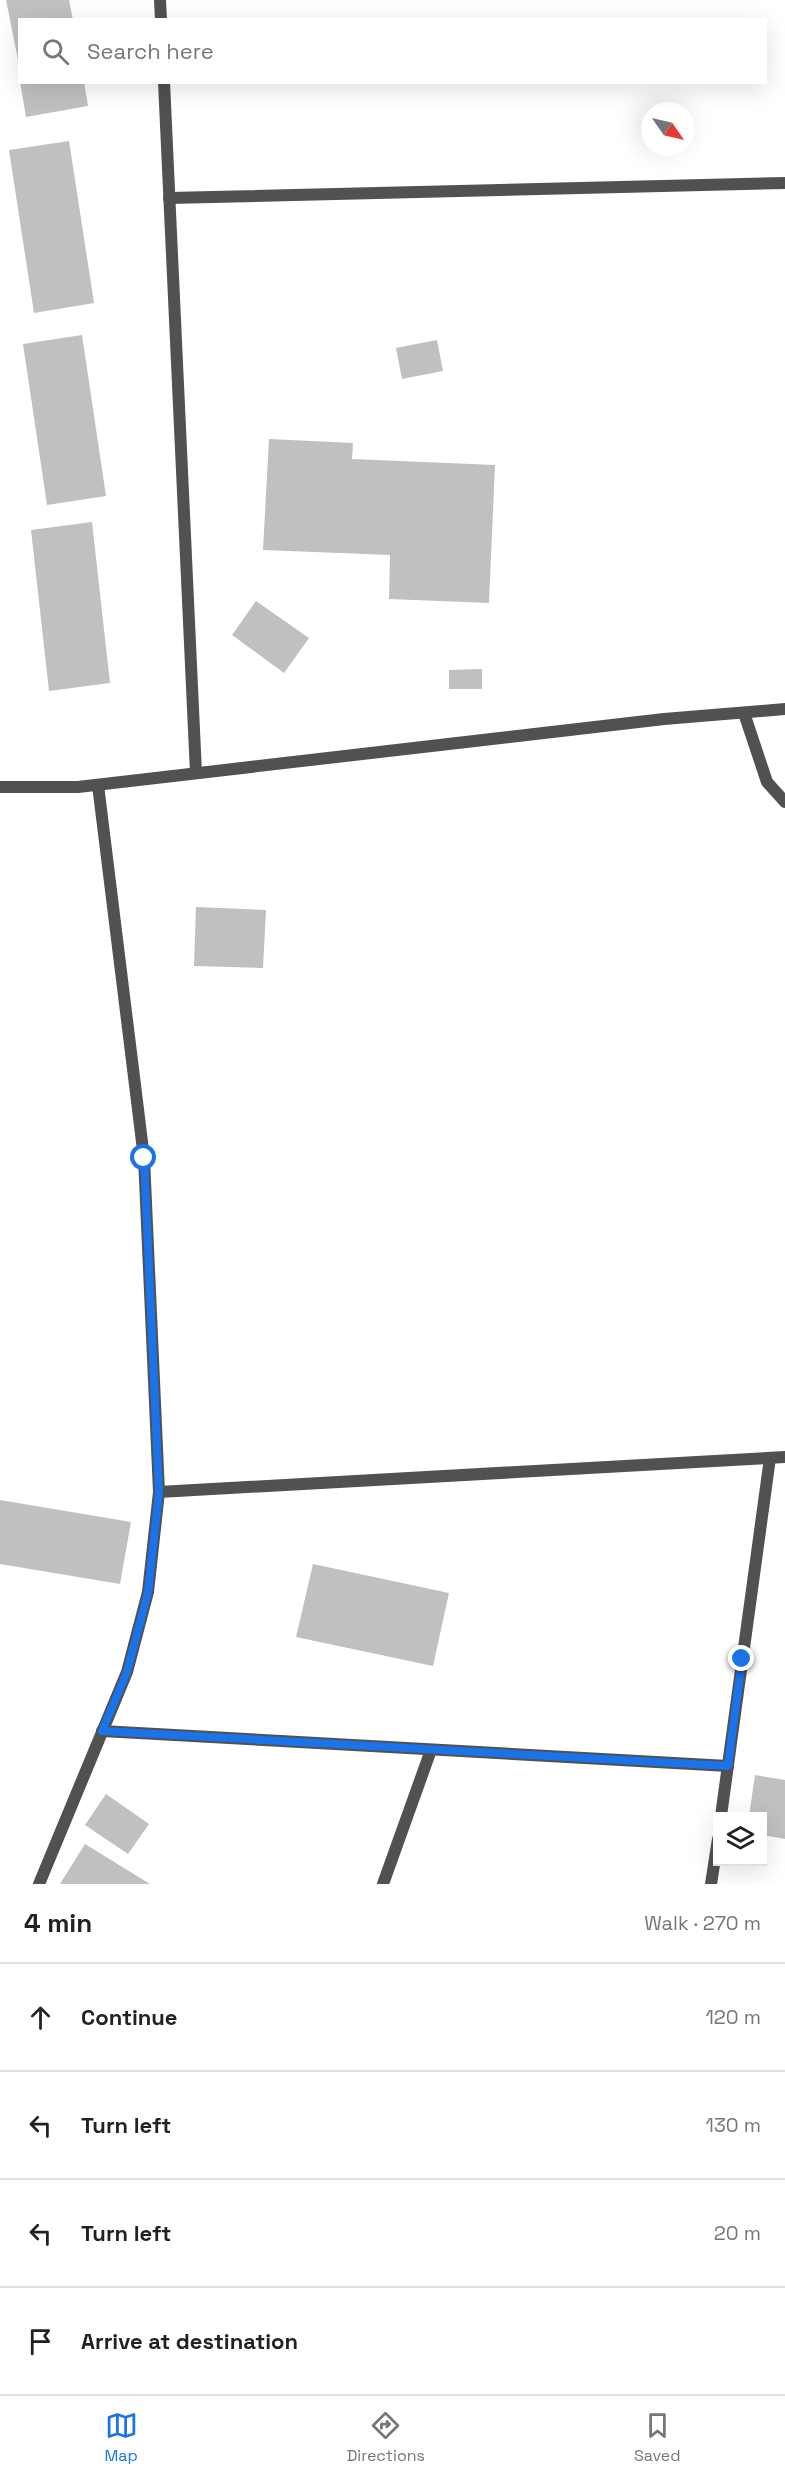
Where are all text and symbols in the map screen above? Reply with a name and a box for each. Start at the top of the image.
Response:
search box [18,18,767,84]
icon: search [39,35,72,68]
text: Search here [87,37,214,65]
north arrow [641,102,695,156]
route start [130,1144,156,1170]
route end [728,1645,754,1671]
map controls [713,1812,767,1866]
button: layers [713,1812,767,1866]
text: 4 min [24,1906,92,1940]
text: Walk · 270 m [644,1910,761,1936]
icon: ahead [24,2001,57,2034]
text: Continue [81,2003,177,2031]
text: 120 m [705,2004,761,2030]
icon: left [24,2109,57,2142]
text: Turn left [81,2111,171,2139]
text: 130 m [705,2112,761,2138]
icon: left [24,2217,57,2250]
text: Turn left [81,2219,171,2247]
text: 20 m [714,2220,761,2246]
icon: arrive [24,2325,57,2358]
text: Arrive at destination [81,2327,298,2355]
tab: Map [104,2409,138,2466]
tab: Directions [347,2409,425,2466]
tab: Saved [634,2409,681,2466]

